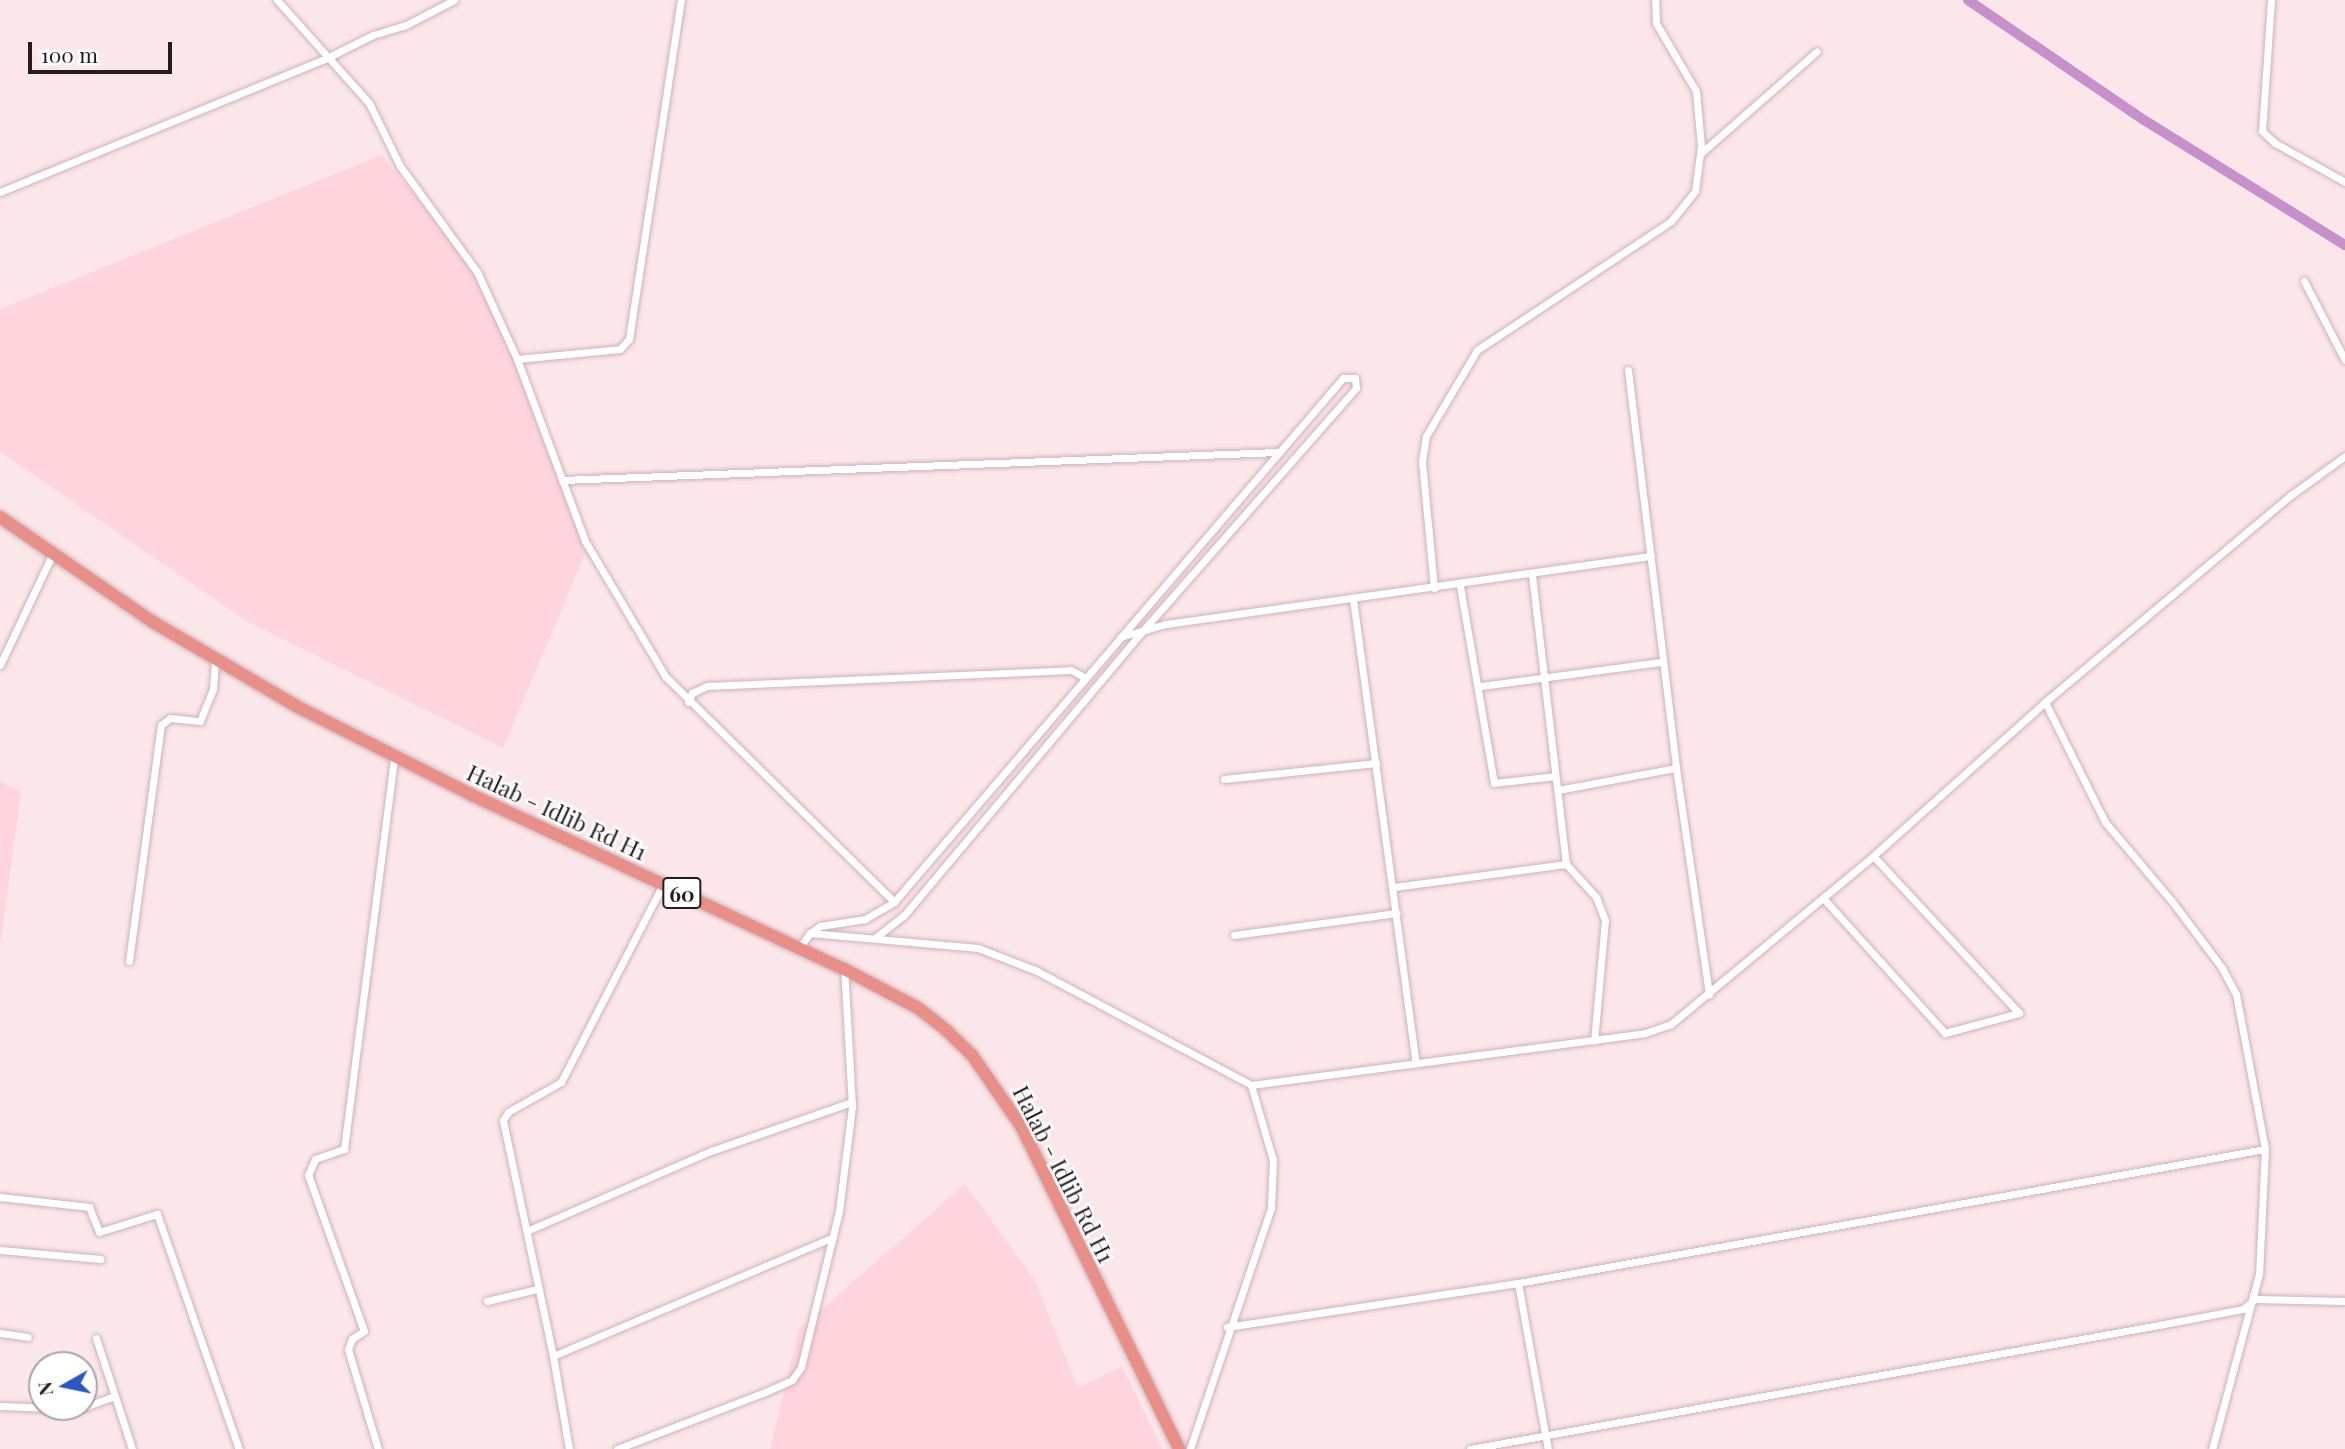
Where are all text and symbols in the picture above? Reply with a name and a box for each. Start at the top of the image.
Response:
scale bar [32,28,175,72]
text: 100 m [41,40,98,68]
street label: Halab - Idlib Rd H1 [463,758,651,866]
road number: 60 [661,876,703,910]
street label: Halab - Idlib Rd H1 [1007,1081,1121,1267]
north arrow [28,1351,98,1421]
text: N [30,1380,58,1398]

